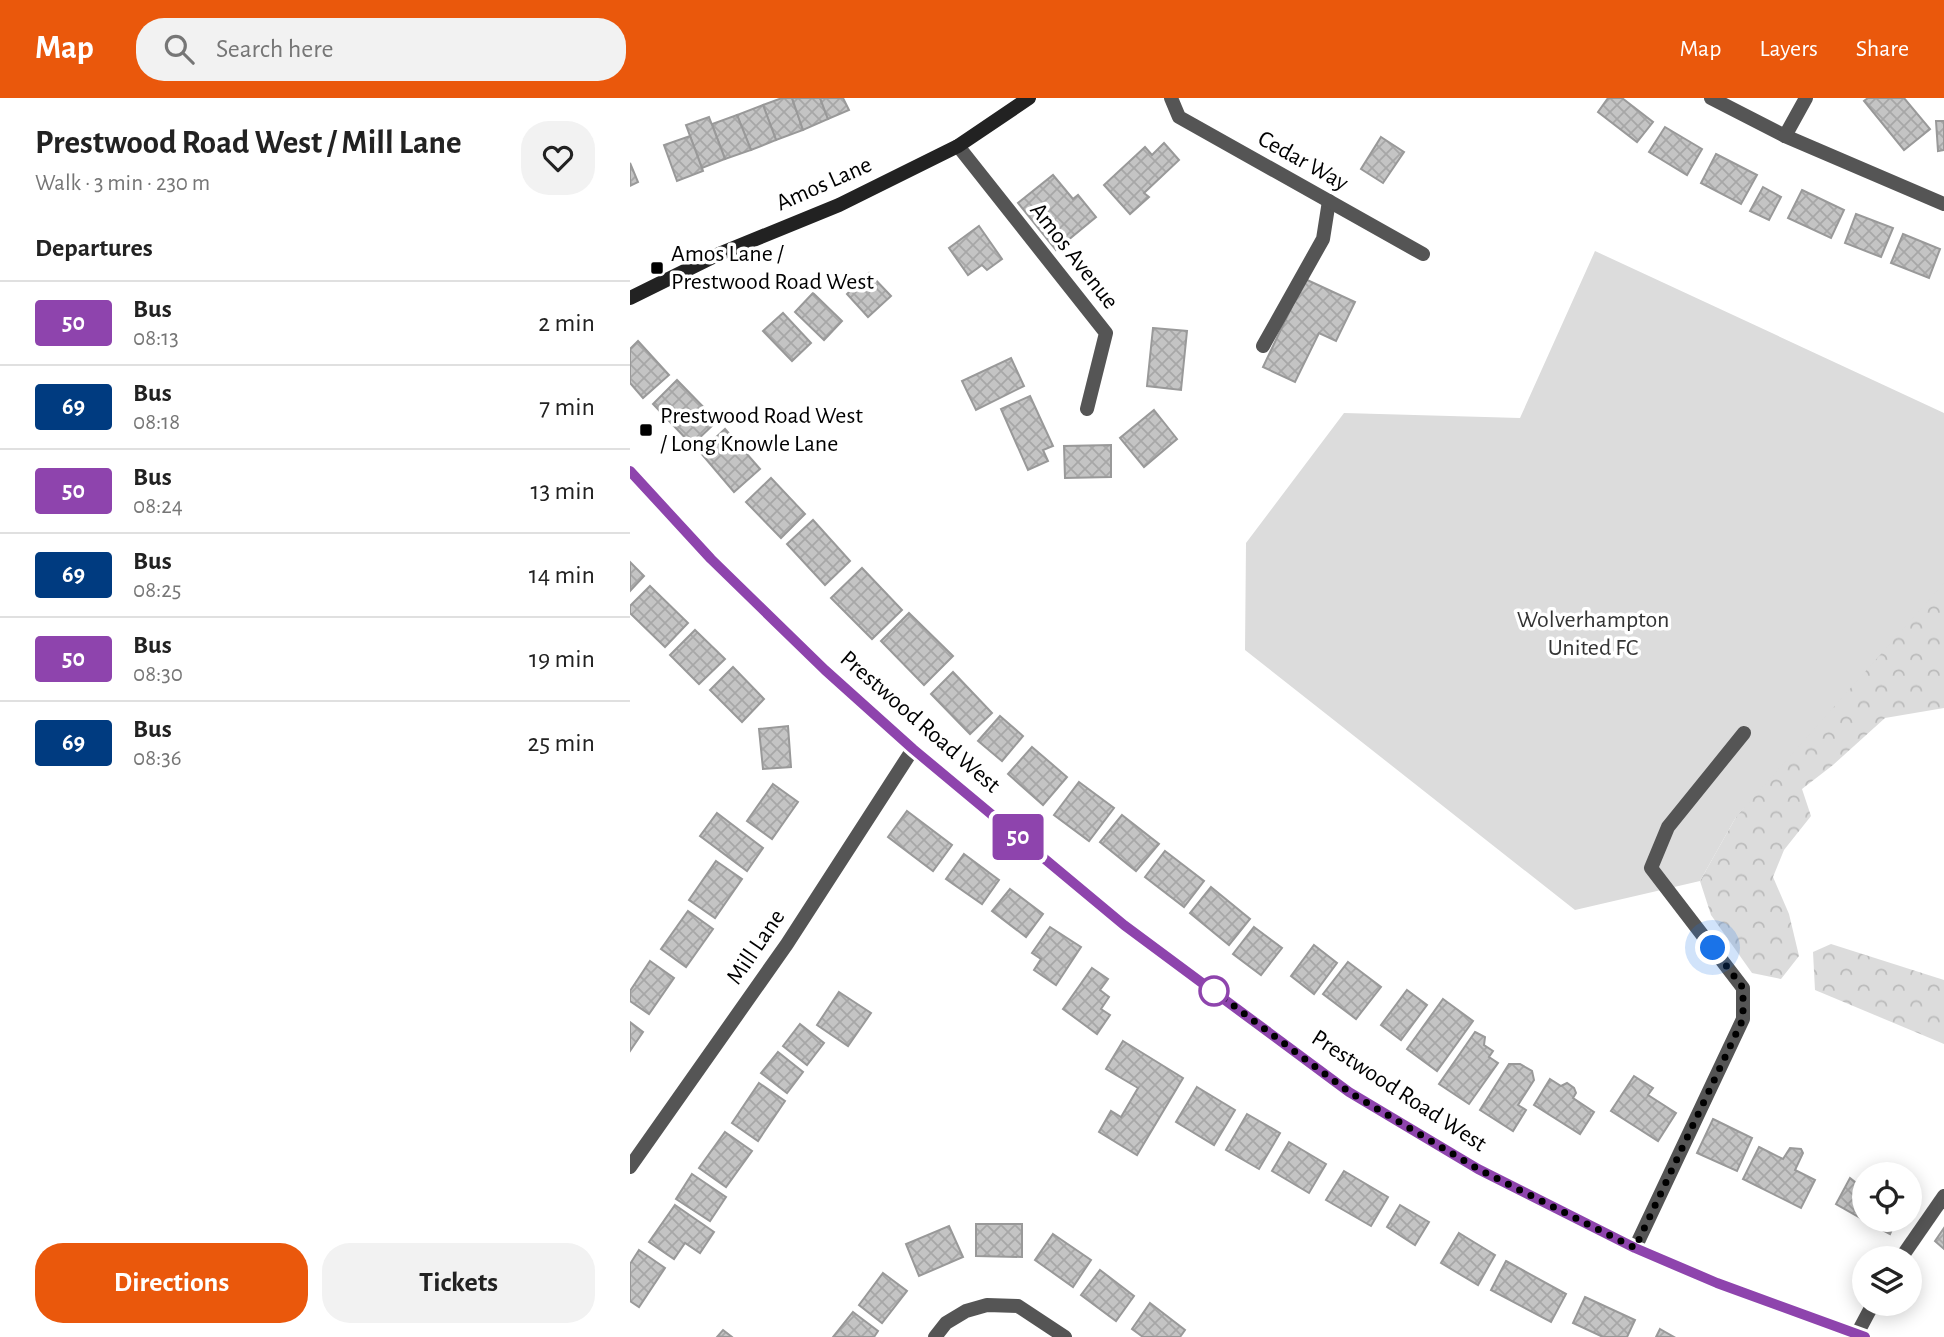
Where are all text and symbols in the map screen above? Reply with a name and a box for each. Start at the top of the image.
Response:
search box [136,18,626,81]
icon: search [160,30,198,68]
text: Map [35,32,94,65]
text: Search here [216,36,334,62]
text: Map [1679,37,1721,61]
text: Layers [1759,37,1818,61]
text: Share [1856,37,1909,61]
button: heart [521,121,595,195]
street label: Cedar Way [1254,126,1352,196]
text: Prestwood Road West / Mill Lane [35,127,462,160]
street label: Amos Lane [773,152,875,216]
text: Walk · 3 min · 230 m [35,172,210,195]
street label: Amos Avenue [1025,198,1123,314]
text: Departures [35,235,153,261]
place label: Amos Lane / Prestwood Road West [671,242,874,294]
marker: Amos Lane / Prestwood Road West [649,260,665,276]
text: Bus [133,296,172,322]
text: 2 min [538,310,595,336]
text: 50 [62,311,85,335]
text: 08:13 [133,327,179,350]
text: Bus [133,380,172,406]
text: 7 min [539,394,595,420]
text: 69 [62,395,85,419]
place label: Prestwood Road West / Long Knowle Lane [660,404,863,456]
text: 08:18 [133,411,180,434]
marker: Prestwood Road West / Long Knowle Lane [638,422,654,438]
text: Bus [133,464,172,490]
text: 13 min [531,478,595,504]
text: 50 [62,479,85,503]
text: 08:24 [133,495,183,518]
text: Bus [133,548,172,574]
text: 14 min [529,562,595,588]
text: 69 [62,563,85,587]
text: 08:25 [133,579,181,602]
park label: Wolverhampton United FC [1517,608,1669,660]
text: Bus [133,632,172,658]
text: 19 min [529,646,595,672]
street label: Prestwood Road West [836,646,1005,798]
text: 50 [62,647,85,671]
text: 08:30 [133,663,183,686]
text: Bus [133,716,172,742]
text: 25 min [528,730,595,756]
text: 69 [62,731,85,755]
text: 08:36 [133,747,182,770]
line badge: 50 [986,814,1050,860]
text: 50 [1007,825,1029,849]
street label: Mill Lane [722,905,790,989]
your location [1695,930,1730,965]
unlabelled marker [1199,976,1229,1006]
street label: Prestwood Road West [1307,1026,1491,1157]
map controls [1852,1162,1922,1316]
button: locate [1852,1162,1922,1232]
button: Directions [35,1243,308,1323]
button: Tickets [322,1243,595,1323]
button: layers [1852,1246,1922,1316]

